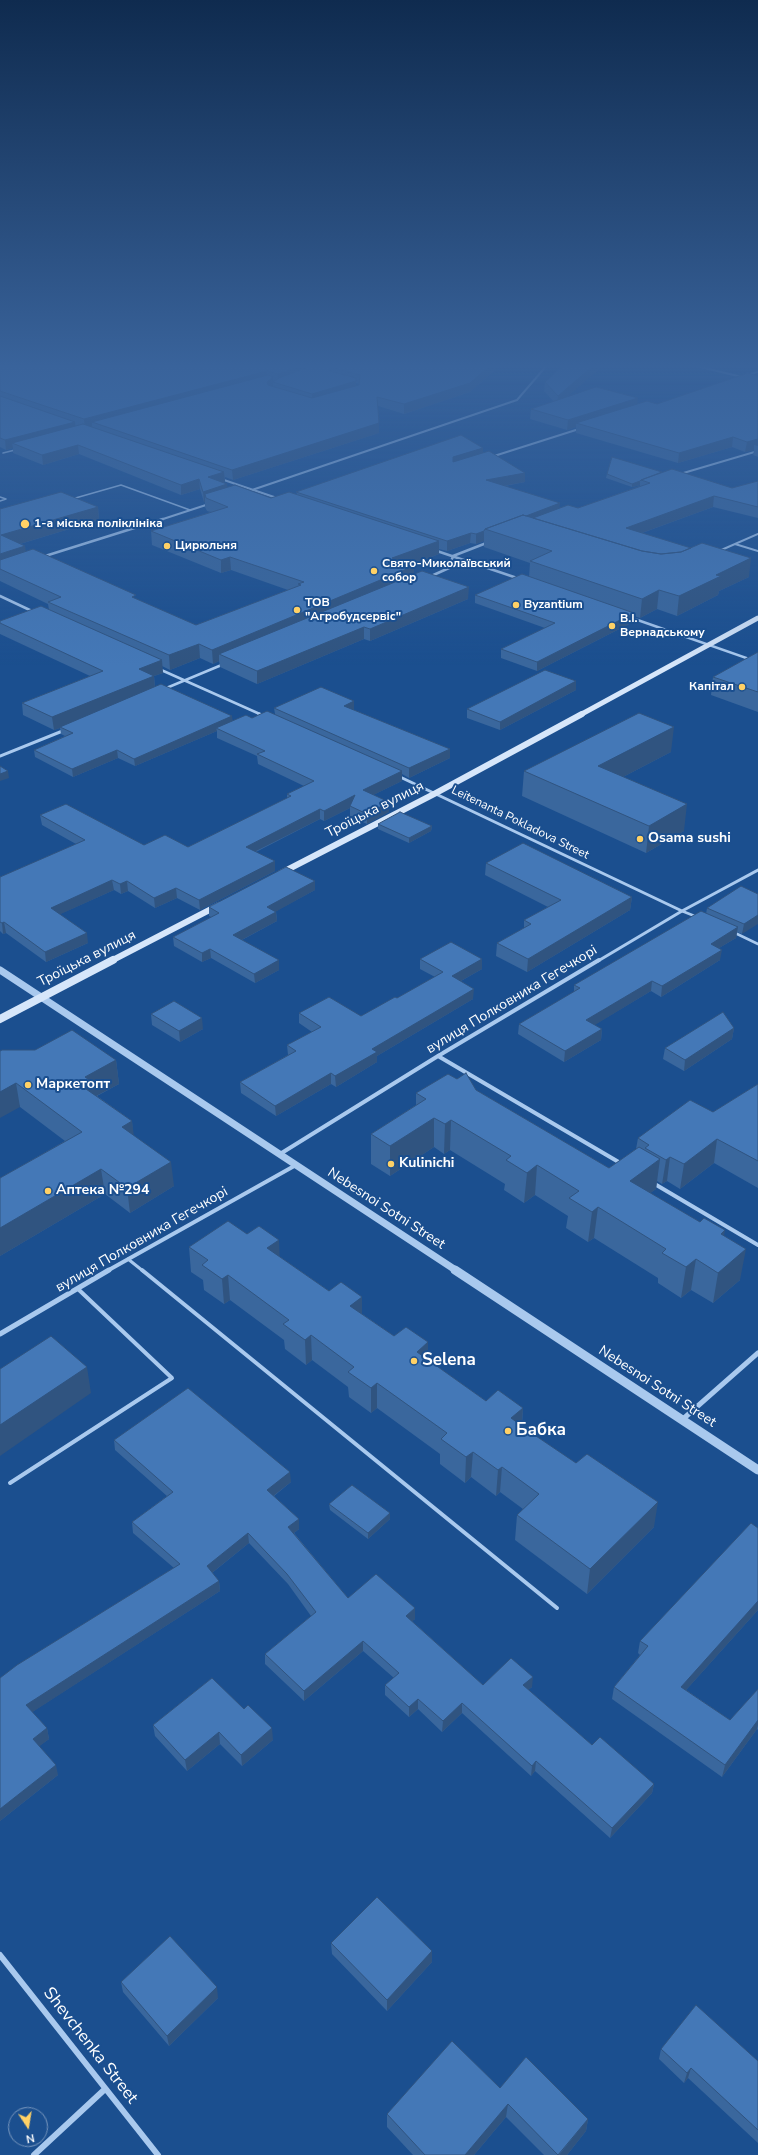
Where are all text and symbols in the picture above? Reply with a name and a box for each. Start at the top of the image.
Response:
place label: 1-а міська поліклініка [34,517,163,531]
marker: 1-а міська поліклініка [19,518,31,530]
place label: Цирюльня [175,539,237,553]
marker: Цирюльня [162,541,172,551]
place label: Свято-Миколаївський собор [382,557,511,585]
marker: Свято-Миколаївський собор [369,566,379,576]
place label: ТОВ "Агробудсервіс" [305,596,401,624]
place label: Byzantium [524,598,583,612]
marker: Byzantium [511,600,521,610]
marker: ТОВ "Агробудсервіс" [292,605,302,615]
place label: В.І. Вернадському [620,612,705,640]
marker: В.І. Вернадському [607,621,617,631]
place label: Капітал [689,680,734,694]
marker: Капітал [737,682,747,692]
street label: Троїцька вулиця [323,778,427,842]
street label: Leitenanta Pokladova Street [449,783,591,863]
place label: Osama sushi [648,831,731,847]
marker: Osama sushi [635,834,645,844]
street label: Троїцька вулиця [35,927,139,991]
street label: вулиця Полковника Гегечкорі [423,942,601,1058]
place label: Маркетопт [36,1077,110,1093]
marker: Маркетопт [23,1080,33,1090]
place label: Kulinichi [399,1156,454,1172]
marker: Kulinichi [386,1159,396,1169]
street label: Nebesnoi Sotni Street [324,1165,448,1253]
place label: Аптека №294 [56,1183,149,1199]
street label: вулиця Полковника Гегечкорі [53,1184,231,1296]
marker: Аптека №294 [43,1186,53,1196]
street label: Nebesnoi Sotni Street [595,1343,719,1431]
place label: Selena [422,1351,476,1371]
marker: Selena [409,1356,419,1366]
place label: Бабка [516,1421,566,1441]
marker: Бабка [503,1426,513,1436]
street label: Shevchenka Street [38,1984,142,2108]
north arrow [8,2107,48,2147]
text: N [25,2130,36,2146]

